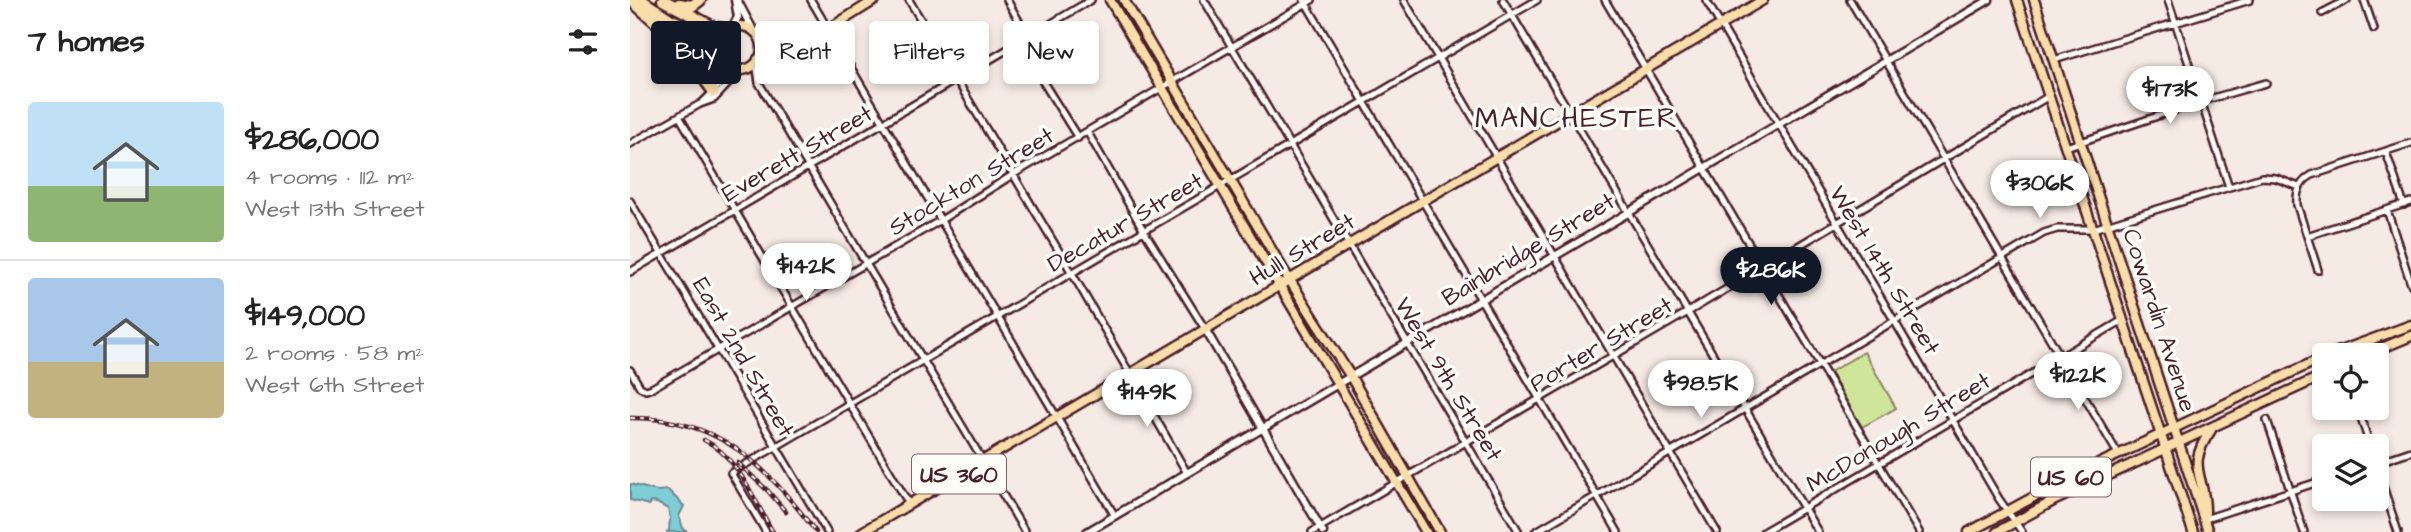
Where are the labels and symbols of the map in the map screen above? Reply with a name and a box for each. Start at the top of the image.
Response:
pin: $173K [2121,66,2219,126]
street label: Everett Street [716,97,879,211]
district label: MANCHESTER [1475,99,1679,138]
street label: Stockton Street [882,119,1061,245]
pin: $306K [1991,160,2089,220]
street label: Decatur Street [1041,164,1210,281]
street label: West 14th Street [1820,180,1948,362]
street label: Bainbridge Street [1436,185,1622,316]
street label: Hull Street [1243,205,1362,295]
street label: Cowardin Avenue [2113,224,2205,416]
pin: $142K [757,244,855,303]
pin: $286K [1722,247,1820,307]
street label: East 2nd Street [684,271,803,444]
street label: Porter Street [1523,289,1680,401]
street label: West 9th Street [1386,291,1511,468]
pin: $122K [2029,352,2127,412]
pin: $98.5K [1644,360,1758,420]
street label: McDonough Street [1800,364,1998,502]
pin: $149K [1098,370,1196,429]
road number: US 360 [912,454,1006,494]
road number: US 60 [2031,457,2111,496]

